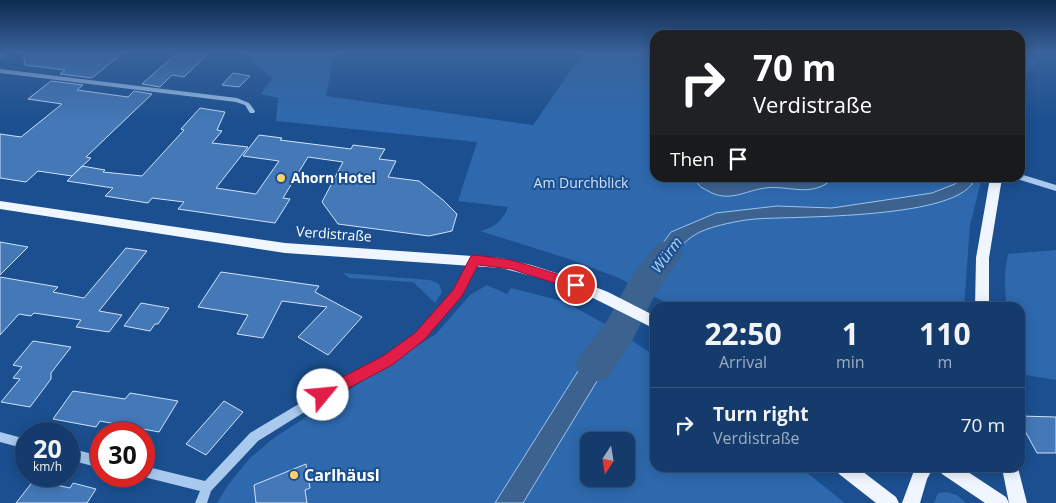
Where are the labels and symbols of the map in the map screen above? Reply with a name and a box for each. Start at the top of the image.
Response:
place label: Ahorn Hotel [291,168,376,187]
marker: Ahorn Hotel [275,172,287,184]
park label: Am Durchblick [534,173,629,192]
street label: Verdistraße [296,221,373,246]
water label: Würm [646,232,686,277]
pin [555,264,597,306]
position arrow [296,368,348,420]
speed limit sign: 30 [90,422,155,487]
north arrow [580,432,635,488]
place label: Carlhäusl [304,464,380,486]
marker: Carlhäusl [288,469,300,481]

